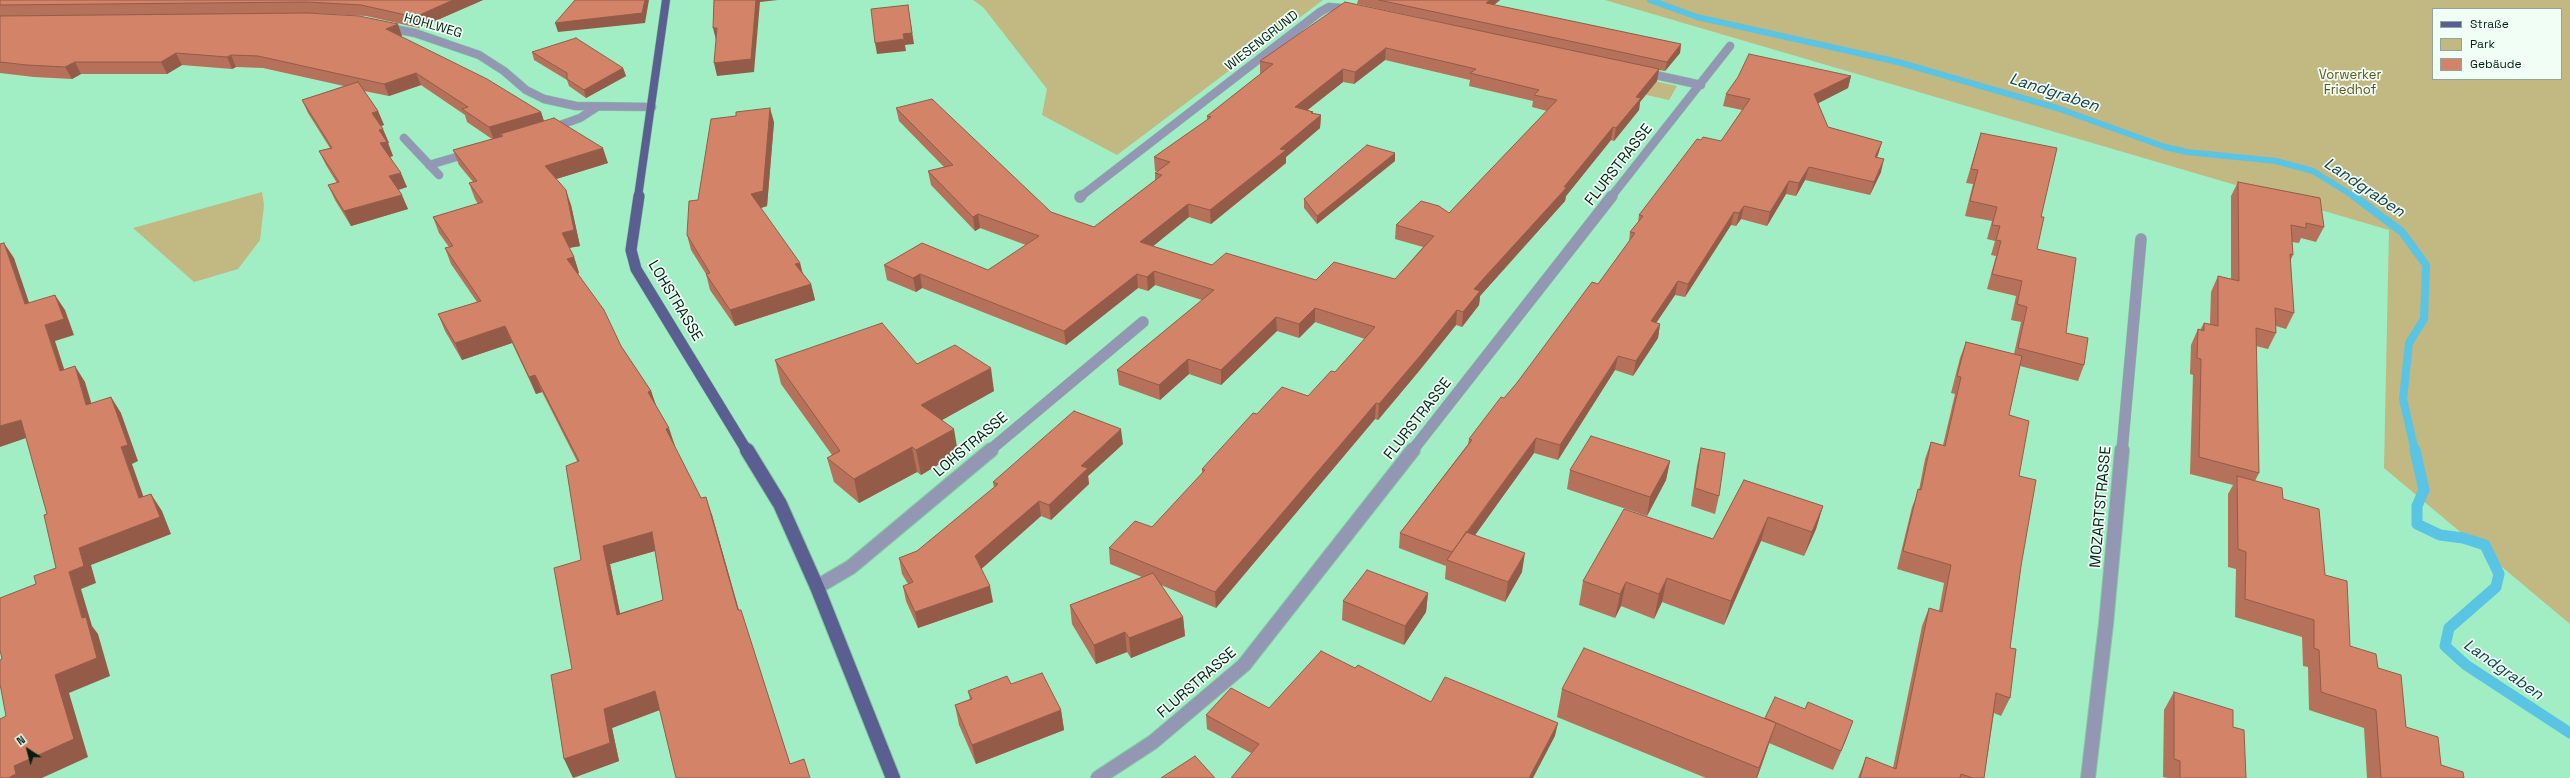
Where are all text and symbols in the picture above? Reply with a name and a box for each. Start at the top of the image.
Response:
street label: WIESENGRUND [1222,8,1302,74]
legend [2432,8,2562,80]
street label: HOHLWEG [402,10,464,42]
text: Straße [2470,16,2509,32]
text: Park [2470,36,2495,52]
text: Gebäude [2470,56,2522,72]
park label: Vorwerker Friedhof [2319,67,2381,98]
water label: Landgraben [2007,70,2101,116]
street label: FLURSTRASSE [1581,121,1657,209]
water label: Landgraben [2320,154,2408,222]
street label: LOHSTRASSE [644,257,706,345]
street label: FLURSTRASSE [1380,375,1456,463]
street label: LOHSTRASSE [930,409,1012,481]
street label: MOZARTSTRASSE [2087,445,2115,569]
water label: Landgraben [2459,636,2547,704]
street label: FLURSTRASSE [1154,644,1240,722]
north arrow [8,730,48,770]
text: N [14,732,28,748]

